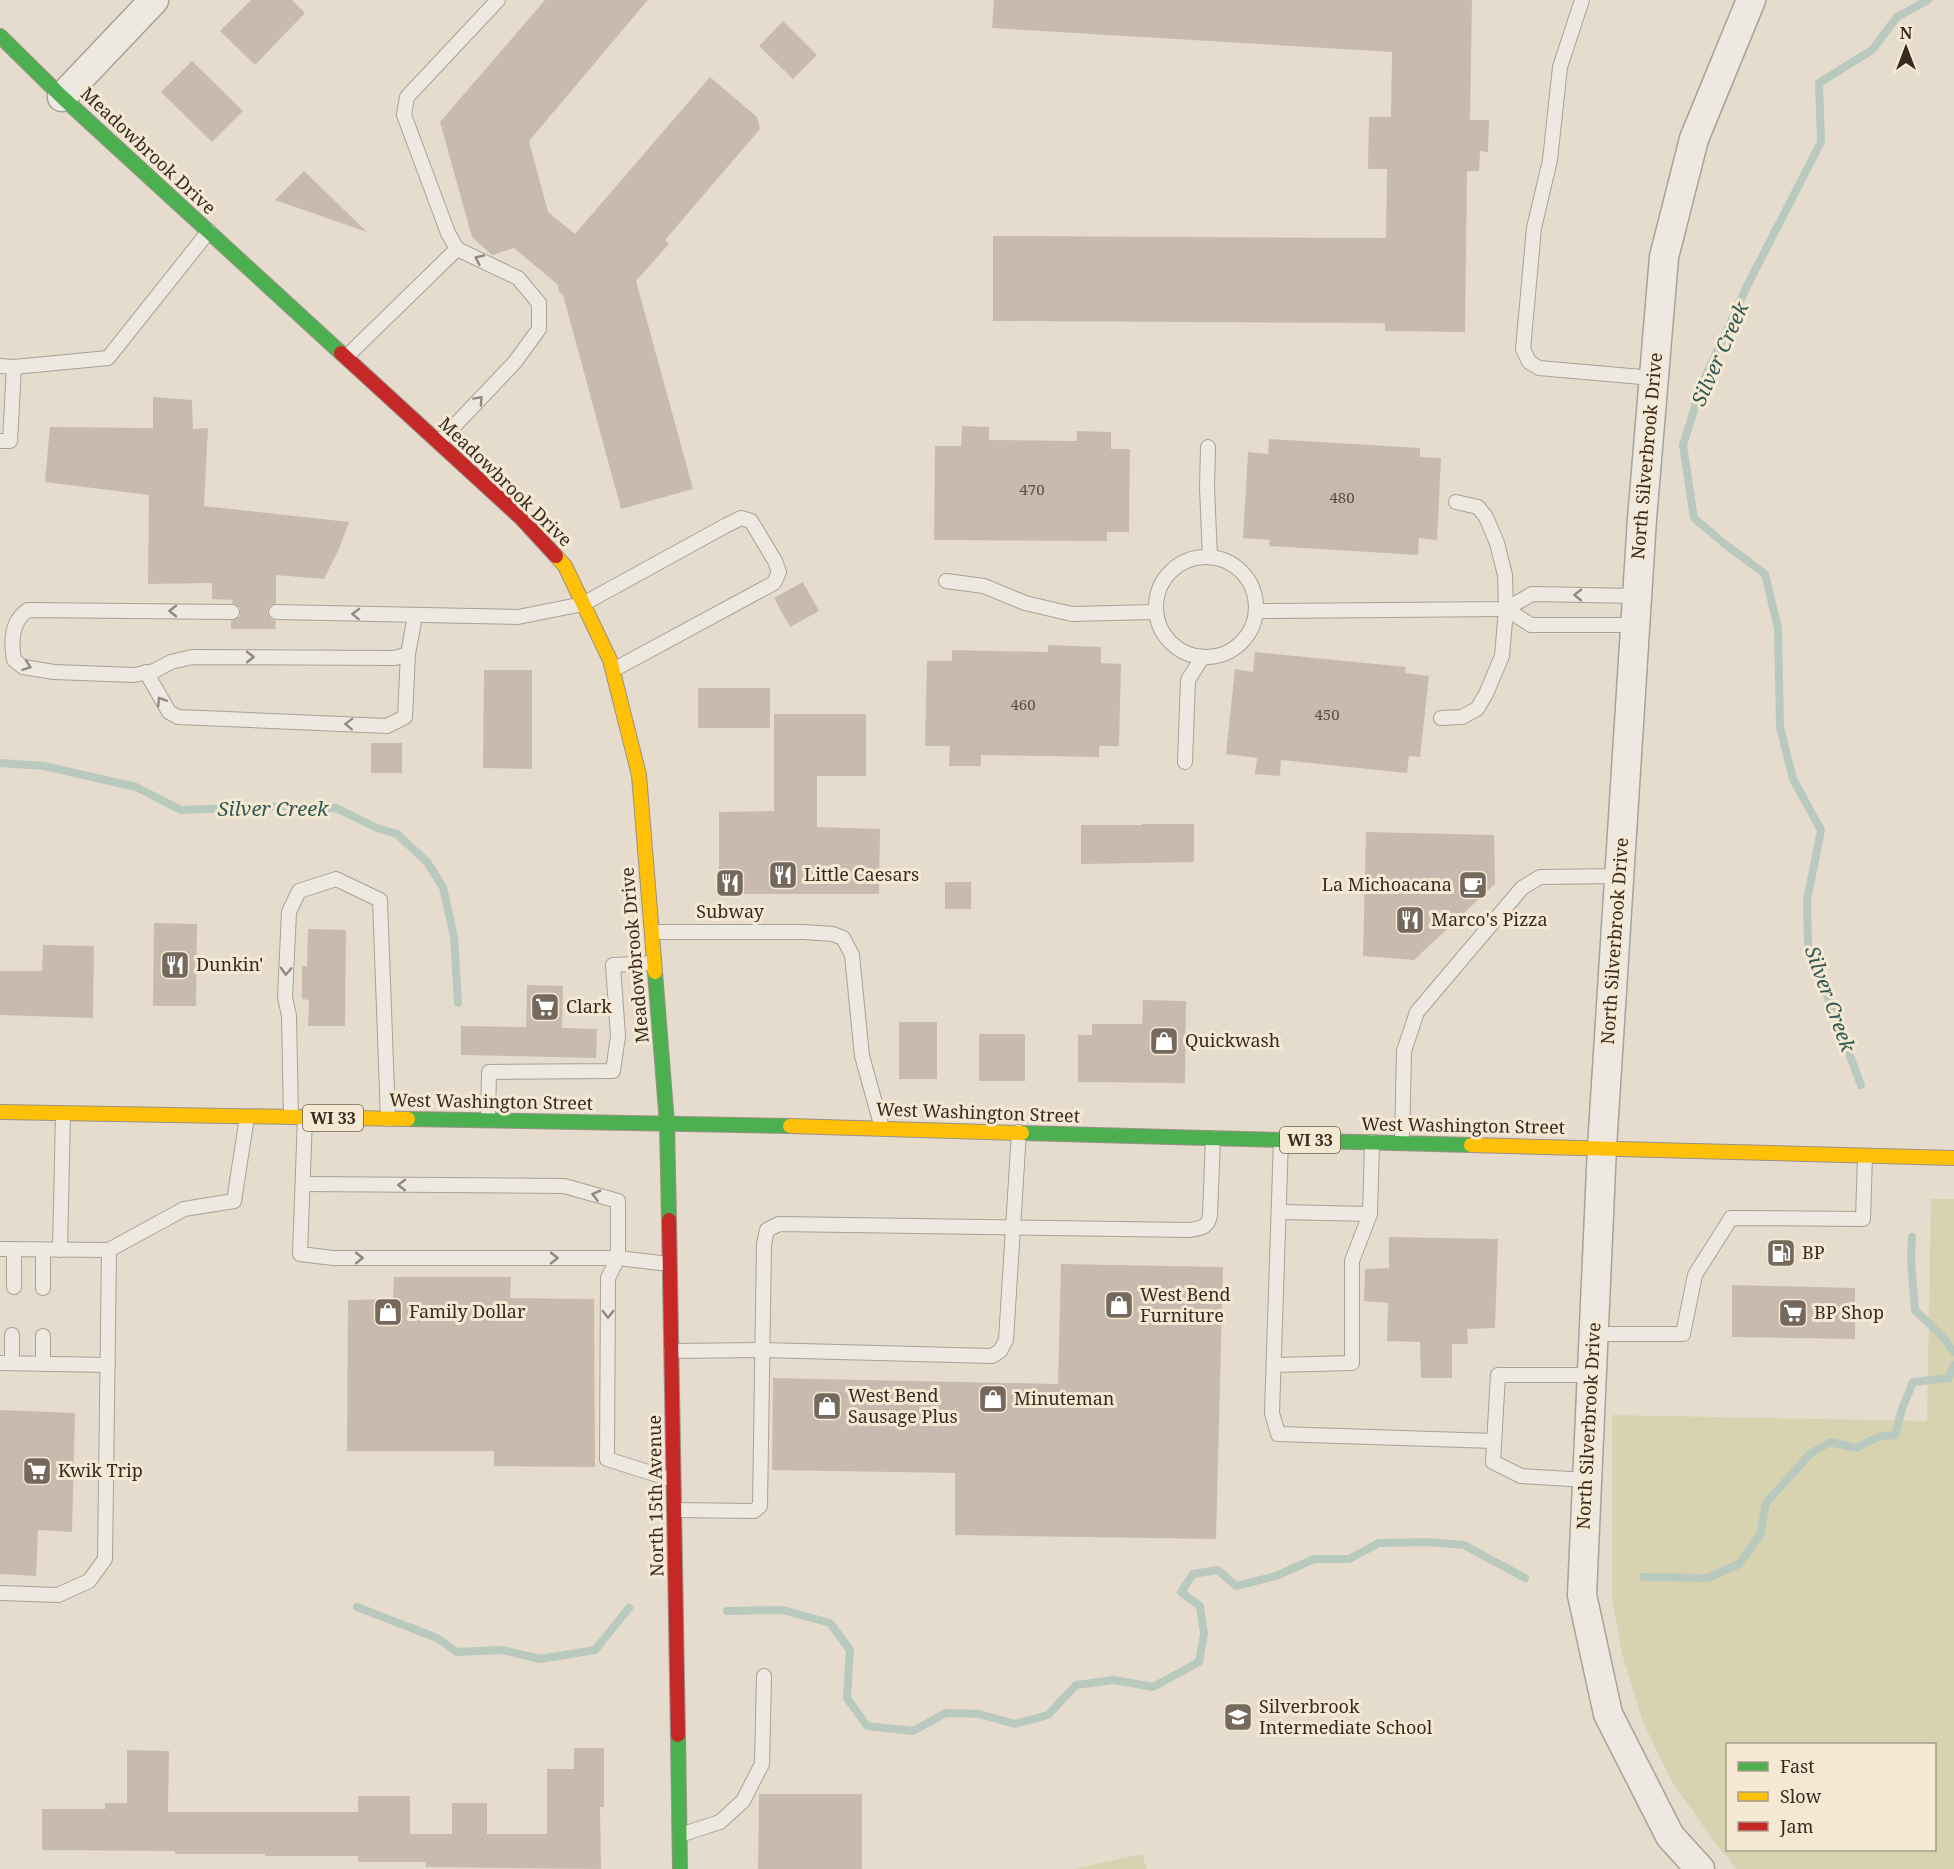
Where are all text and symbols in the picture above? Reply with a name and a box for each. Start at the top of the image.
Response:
north arrow [1876,18,1936,78]
text: N [1900,22,1913,44]
street label: Meadowbrook Drive [76,81,221,219]
one-way arrow [474,255,485,267]
water label: Silver Creek [1685,297,1755,410]
street label: North Silverbrook Drive [1625,351,1667,560]
one-way arrow [472,396,483,406]
street label: Meadowbrook Drive [434,411,578,551]
house number: 470 [1019,479,1045,499]
house number: 480 [1329,487,1355,507]
one-way arrow [1574,589,1583,601]
one-way arrow [169,605,178,617]
one-way arrow [352,608,361,621]
one-way arrow [246,651,255,663]
one-way arrow [21,659,31,672]
house number: 460 [1010,694,1036,714]
one-way arrow [157,697,169,707]
house number: 450 [1314,704,1340,724]
one-way arrow [344,718,353,730]
water label: Silver Creek [218,795,329,822]
street label: North Silverbrook Drive [1595,837,1633,1045]
restaurant icon: Little Caesars [767,859,799,891]
place label: Little Caesars [804,862,919,886]
street label: Meadowbrook Drive [614,866,654,1044]
restaurant icon: Subway [714,867,746,899]
cafe icon: La Michoacana [1457,869,1489,901]
place label: La Michoacana [1322,872,1452,896]
place label: Subway [696,899,765,923]
restaurant icon: Marco's Pizza [1394,904,1426,936]
place label: Marco's Pizza [1431,907,1548,931]
water label: Silver Creek [1799,942,1862,1056]
restaurant icon: Dunkin' [159,949,191,981]
place label: Dunkin' [196,952,263,976]
one-way arrow [280,966,293,975]
supermarket icon: Clark [529,991,561,1023]
place label: Clark [566,994,612,1018]
shop icon: Quickwash [1148,1025,1180,1057]
place label: Quickwash [1185,1028,1280,1052]
street label: West Washington Street [389,1087,593,1115]
street label: West Washington Street [876,1096,1080,1128]
road number: WI 33 [303,1105,363,1131]
street label: West Washington Street [1361,1111,1565,1139]
road number: WI 33 [1280,1127,1340,1153]
one-way arrow [398,1179,407,1191]
one-way arrow [591,1190,602,1202]
fuel station icon: BP [1765,1237,1797,1269]
place label: BP [1802,1240,1825,1264]
one-way arrow [354,1252,363,1264]
one-way arrow [549,1252,558,1264]
place label: West Bend Furniture [1140,1282,1231,1327]
shop icon: West Bend Furniture [1103,1289,1135,1321]
shop icon: Family Dollar [372,1296,404,1328]
supermarket icon: BP Shop [1777,1297,1809,1329]
place label: Family Dollar [409,1299,526,1323]
place label: BP Shop [1814,1300,1884,1324]
one-way arrow [602,1310,614,1319]
street label: North Silverbrook Drive [1571,1322,1605,1530]
place label: West Bend Sausage Plus [848,1383,958,1428]
shop icon: Minuteman [977,1383,1009,1415]
place label: Minuteman [1014,1386,1115,1410]
shop icon: West Bend Sausage Plus [811,1390,843,1422]
street label: North 15th Avenue [642,1415,668,1577]
supermarket icon: Kwik Trip [21,1455,53,1487]
place label: Kwik Trip [58,1458,143,1482]
place label: Silverbrook Intermediate School [1259,1694,1433,1739]
school or university icon: Silverbrook Intermediate School [1222,1701,1254,1733]
legend [1726,1743,1936,1851]
text: Fast [1780,1754,1815,1778]
text: Slow [1780,1784,1822,1808]
text: Jam [1779,1814,1814,1838]

